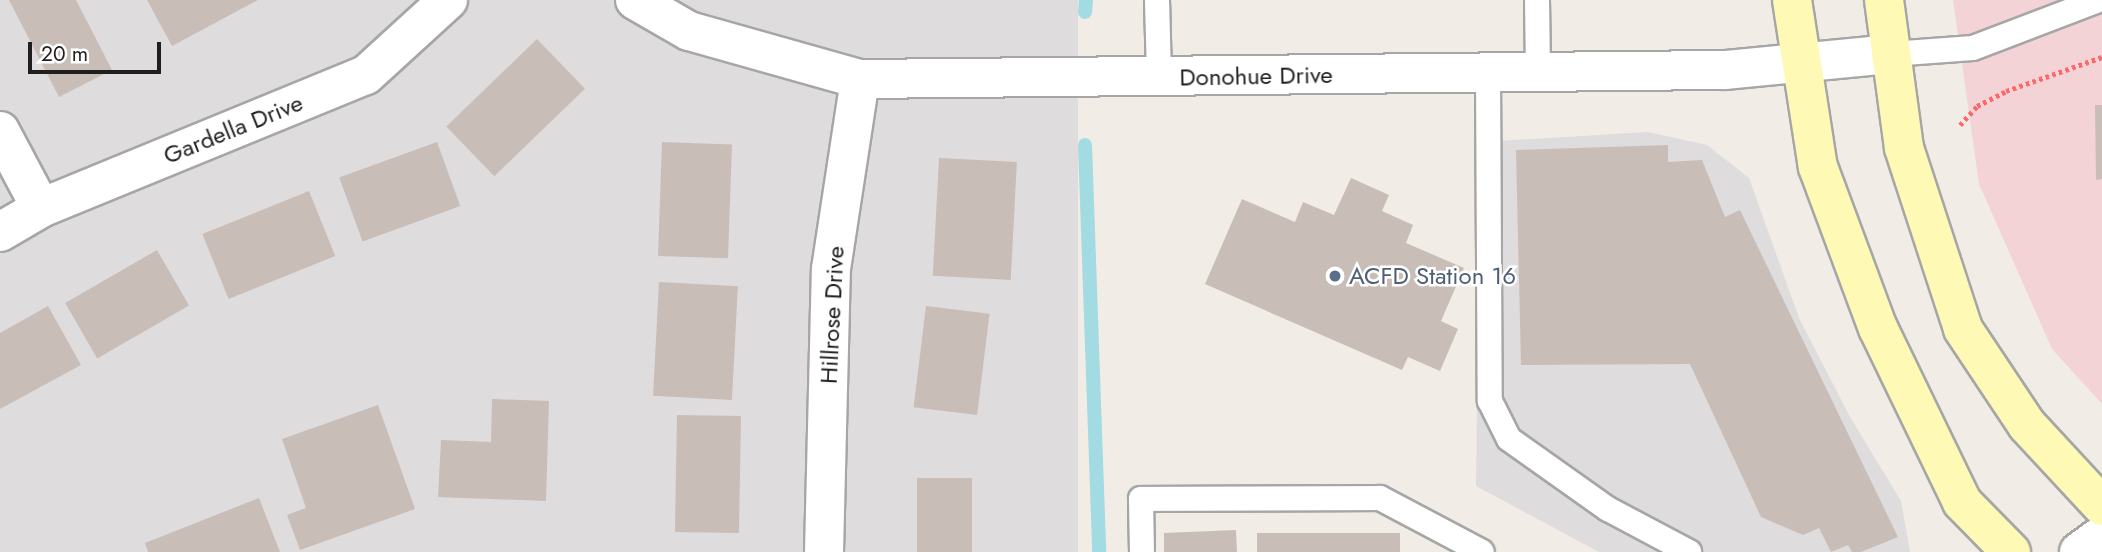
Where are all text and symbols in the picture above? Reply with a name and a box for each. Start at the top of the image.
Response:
scale bar [32,28,164,72]
text: 20 m [41,39,88,69]
street label: Donohue Drive [1179,60,1333,92]
street label: Gardella Drive [159,88,307,170]
street label: Hillrose Drive [814,245,850,385]
place label: ACFD Station 16 [1349,262,1516,290]
marker: ACFD Station 16 [1327,268,1343,284]

